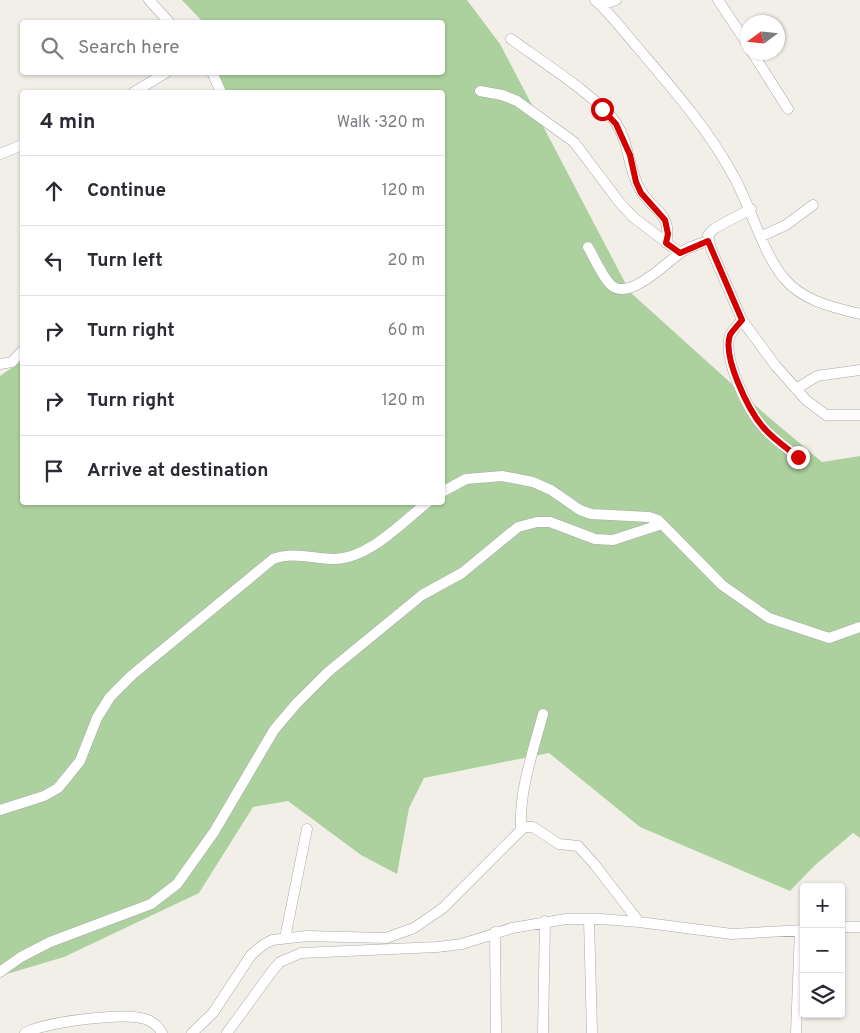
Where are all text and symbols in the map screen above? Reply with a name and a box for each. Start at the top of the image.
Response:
north arrow [740,15,785,60]
search box [20,20,445,75]
icon: search [38,34,66,62]
text: Search here [78,36,180,60]
route start [591,98,614,121]
text: 4 min [40,109,96,136]
text: Walk · 320 m [337,113,425,133]
icon: ahead [40,177,68,205]
text: Continue [87,179,166,203]
text: 120 m [382,181,425,201]
icon: left [40,247,68,275]
text: Turn left [87,249,163,273]
text: 20 m [388,251,425,271]
icon: right [40,317,68,345]
text: Turn right [87,319,175,343]
text: 60 m [388,321,425,341]
icon: right [40,387,68,415]
text: Turn right [87,389,175,413]
text: 120 m [382,391,425,411]
route end [787,446,810,469]
icon: arrive [40,457,68,485]
text: Arrive at destination [87,459,268,483]
map controls [800,883,845,1018]
button: + [800,883,845,928]
button: − [800,928,845,973]
button: layers [800,973,845,1018]

